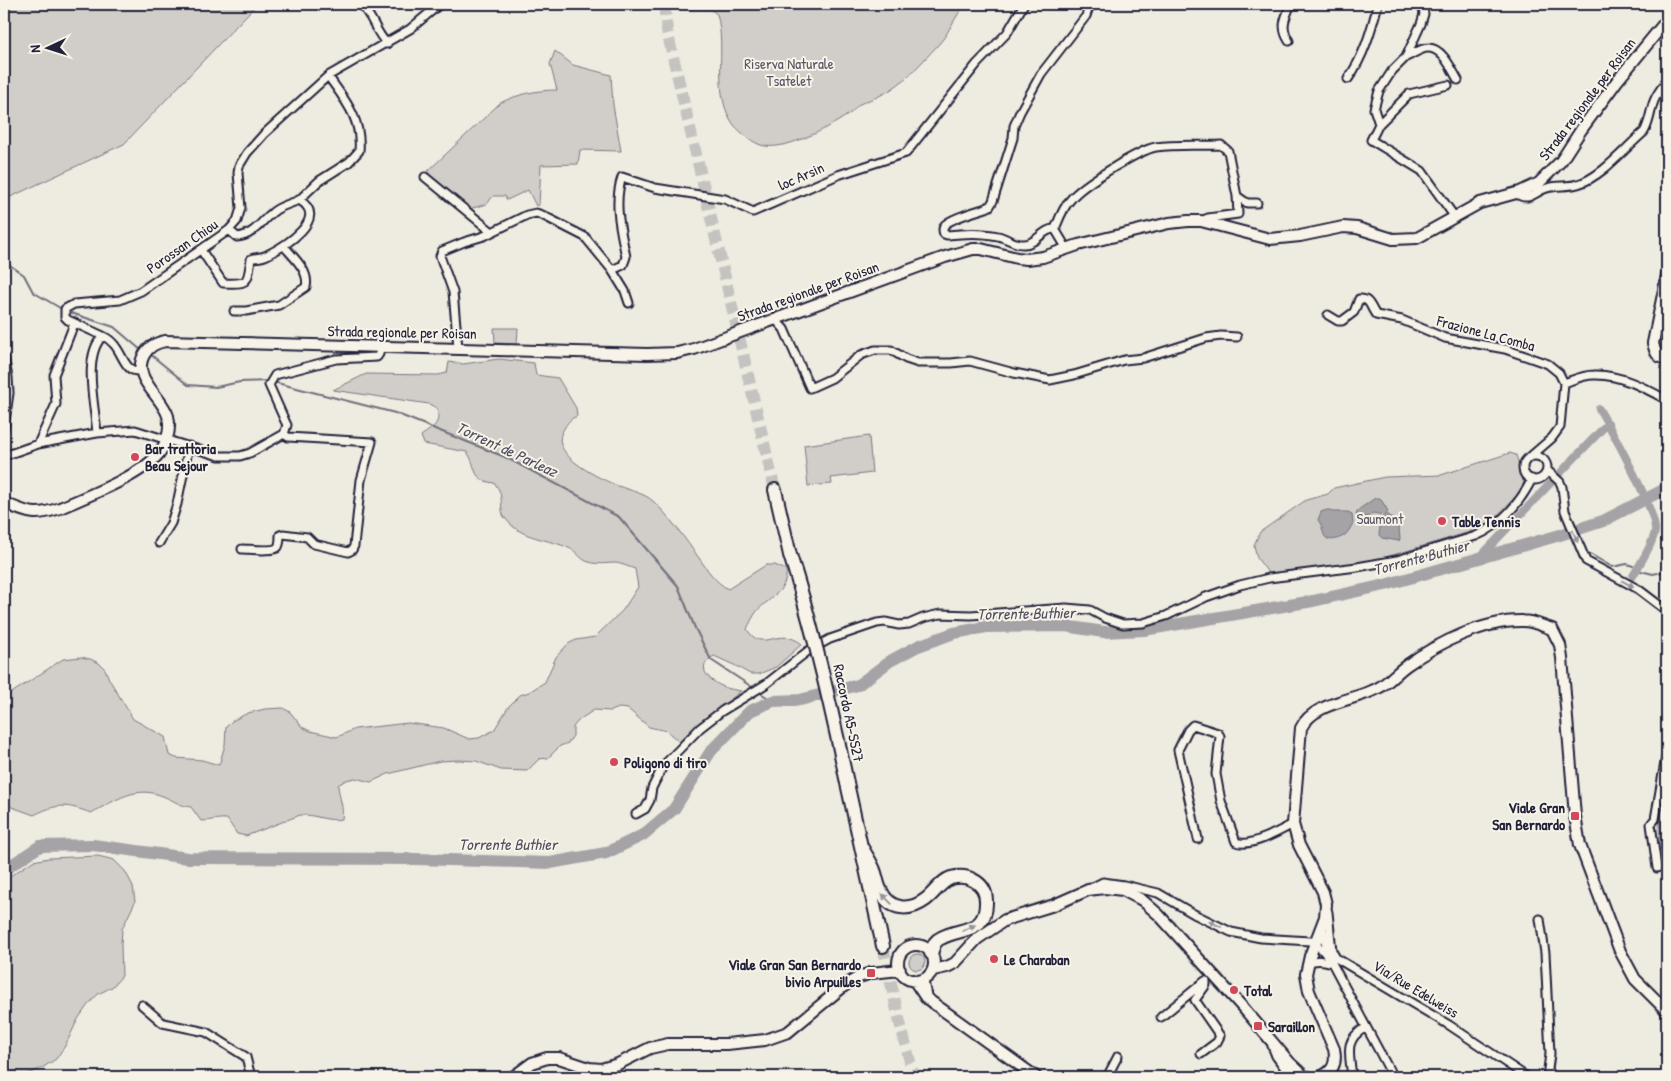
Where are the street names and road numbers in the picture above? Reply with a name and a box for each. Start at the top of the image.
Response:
street label: Strada regionale per Roisan [1534,33,1640,165]
street label: loc Arsin [775,156,828,195]
street label: Porossan Chiou [142,214,222,278]
street label: Strada regionale per Roisan [734,256,882,326]
street label: Frazione La Comba [1434,310,1537,356]
street label: Strada regionale per Roisan [327,320,477,344]
street label: Raccordo A5-SS27 [828,662,870,764]
street label: Via/Rue Edelweiss [1369,955,1463,1023]

